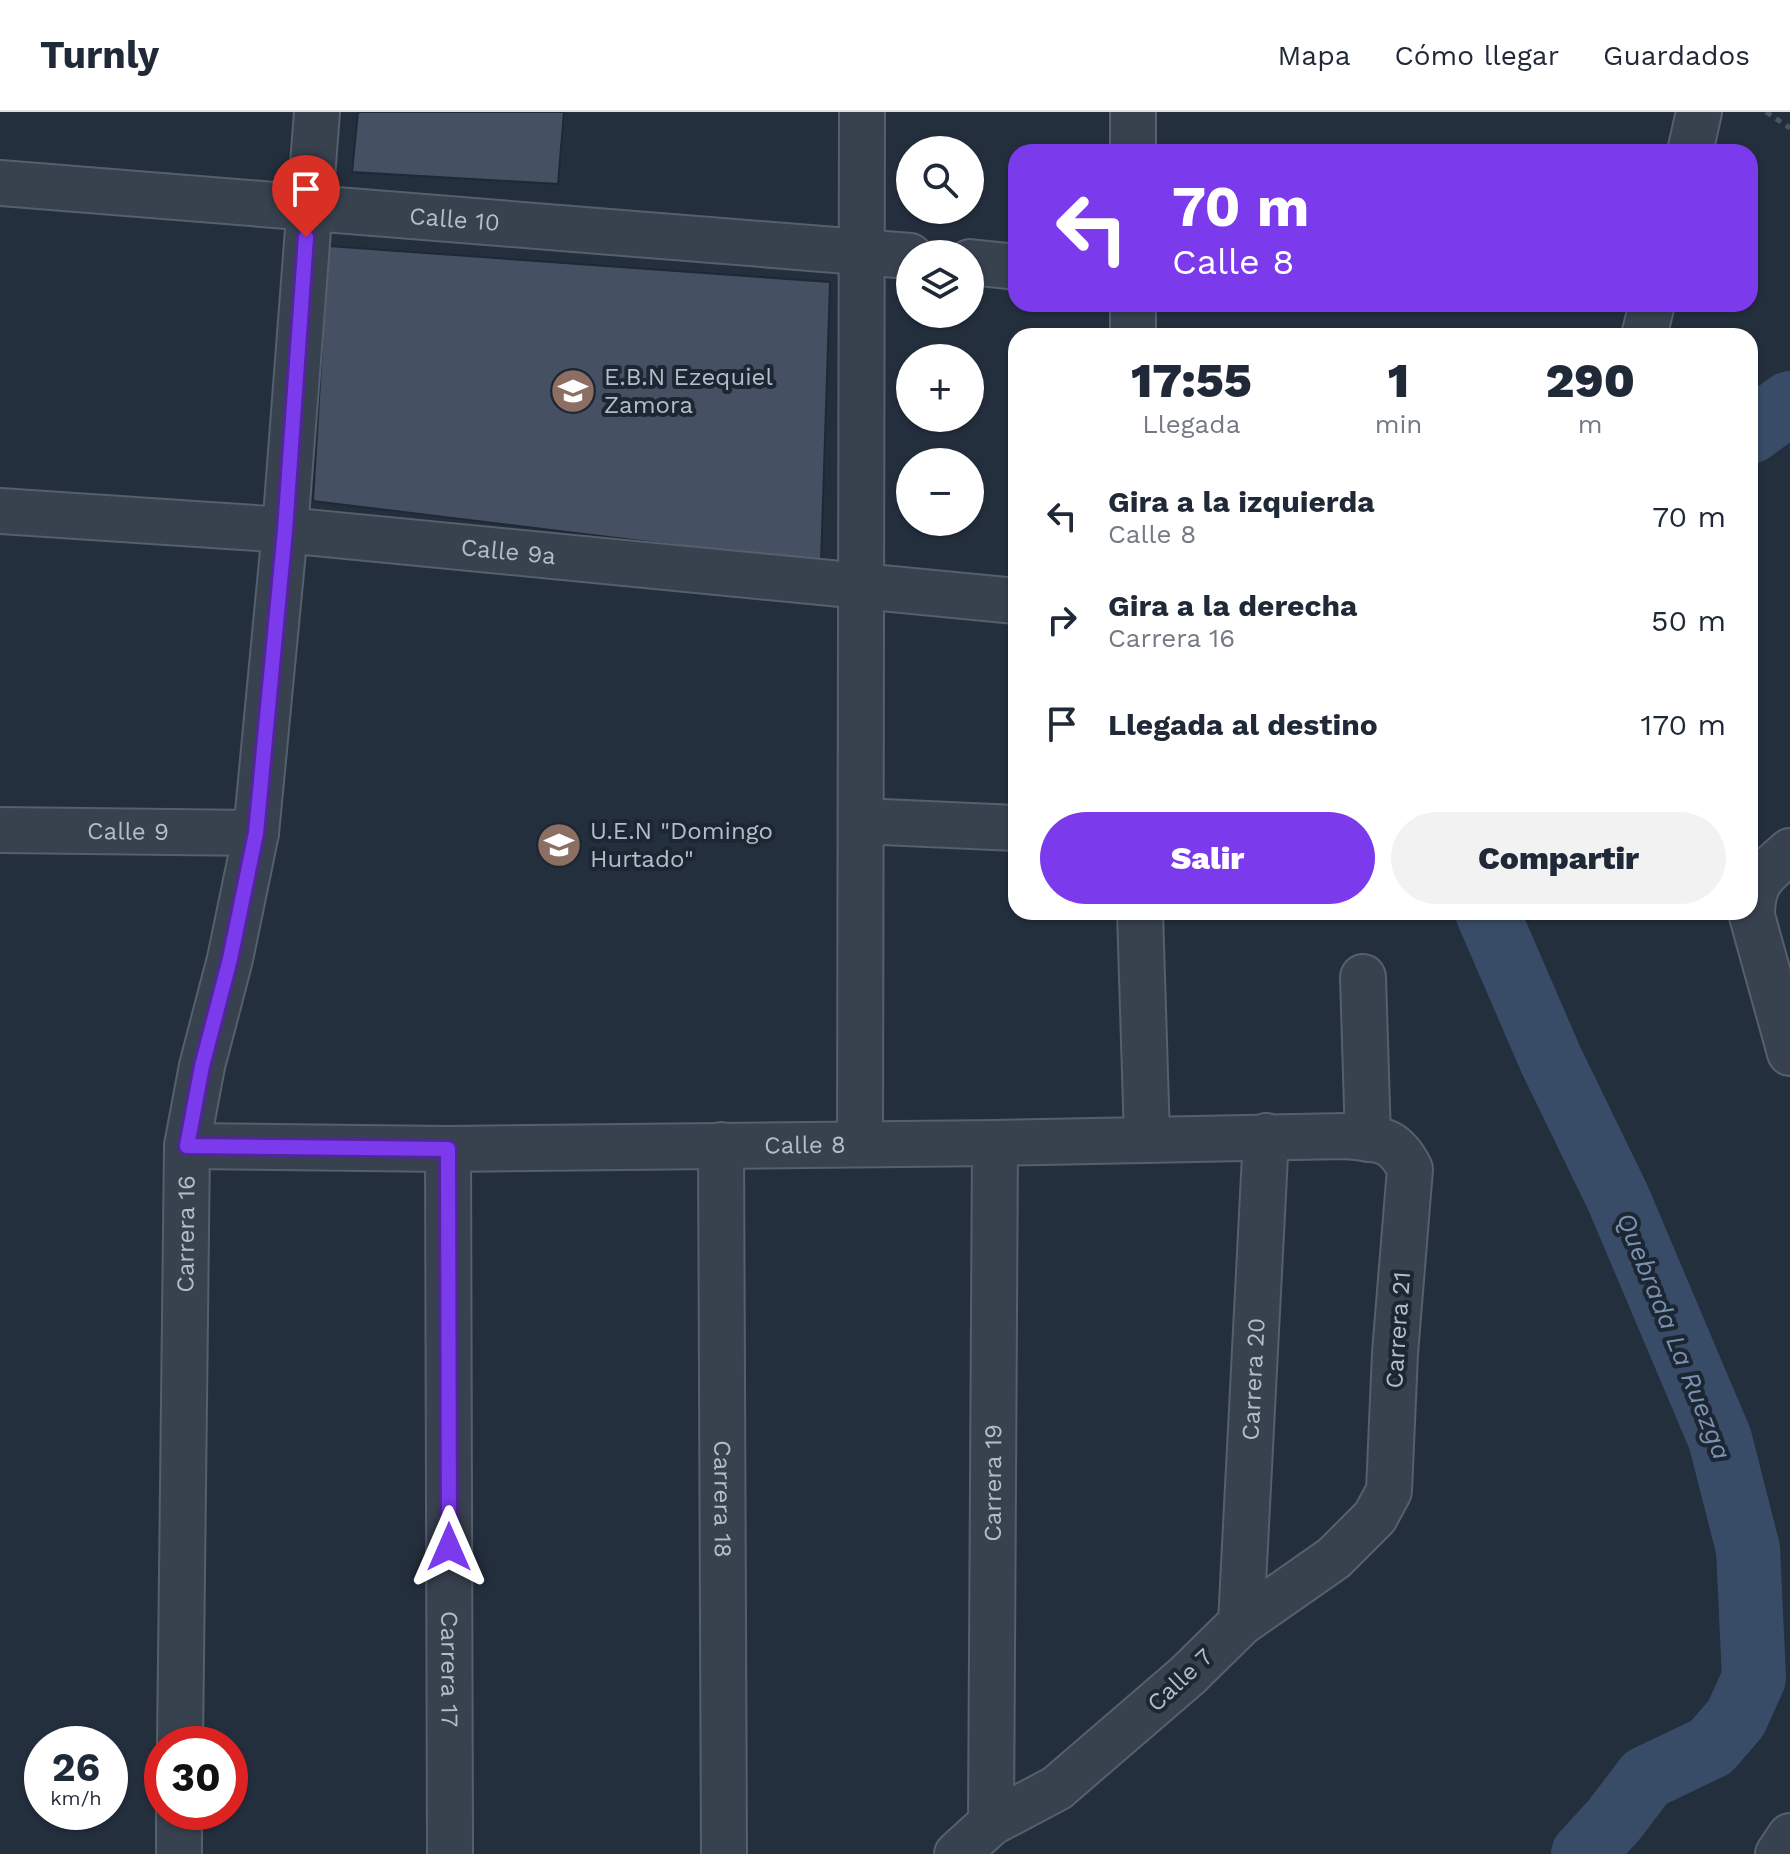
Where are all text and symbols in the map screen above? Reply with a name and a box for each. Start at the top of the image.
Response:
text: Turnly [40,33,159,77]
text: Mapa [1278,39,1351,72]
text: Cómo llegar [1395,39,1559,72]
text: Guardados [1603,39,1750,72]
map controls [896,136,984,536]
button: search [896,136,984,224]
pin [272,155,340,237]
icon: arrive [284,167,328,211]
text: 70 m [1172,174,1309,240]
icon: left [1040,176,1144,280]
street label: Calle 10 [408,202,501,237]
button: layers [896,240,984,328]
text: Calle 8 [1172,241,1294,283]
button: + [896,344,984,432]
text: 17:55 [1131,352,1252,409]
text: 1 [1388,352,1409,409]
text: 290 [1545,352,1635,409]
place label: E.B.N Ezequiel Zamora [604,363,773,419]
school or university icon: E.B.N Ezequiel Zamora [549,367,597,415]
text: Llegada [1142,409,1240,439]
text: min [1375,409,1422,439]
text: m [1578,409,1603,439]
button: − [896,448,984,536]
text: Gira a la izquierda [1108,484,1375,519]
icon: left [1040,494,1084,538]
text: 70 m [1652,499,1726,534]
text: Calle 8 [1108,519,1196,549]
street label: Calle 9a [460,533,557,570]
text: Gira a la derecha [1108,588,1357,623]
icon: right [1040,598,1084,642]
text: 50 m [1651,603,1726,638]
text: Carrera 16 [1108,623,1235,653]
icon: arrive [1040,702,1084,746]
text: Llegada al destino [1108,707,1378,742]
text: 170 m [1641,707,1726,742]
button: Salir [1040,812,1375,904]
button: Compartir [1391,812,1726,904]
street label: Calle 9 [87,817,169,846]
place label: U.E.N "Domingo Hurtado" [590,817,773,873]
school or university icon: U.E.N "Domingo Hurtado" [535,821,583,869]
street label: Calle 8 [764,1131,846,1160]
street label: Carrera 16 [171,1175,201,1293]
water label: Quebrada La Ruezga [1611,1208,1737,1464]
street label: Carrera 21 [1380,1271,1416,1389]
street label: Carrera 20 [1236,1317,1271,1441]
street label: Carrera 19 [979,1424,1007,1542]
street label: Carrera 18 [708,1440,737,1558]
position arrow [407,1505,491,1589]
street label: Carrera 17 [435,1611,464,1727]
street label: Calle 7 [1141,1643,1219,1717]
speed limit sign: 30 [144,1726,248,1830]
text: 26 [52,1744,100,1791]
text: km/h [50,1786,102,1810]

